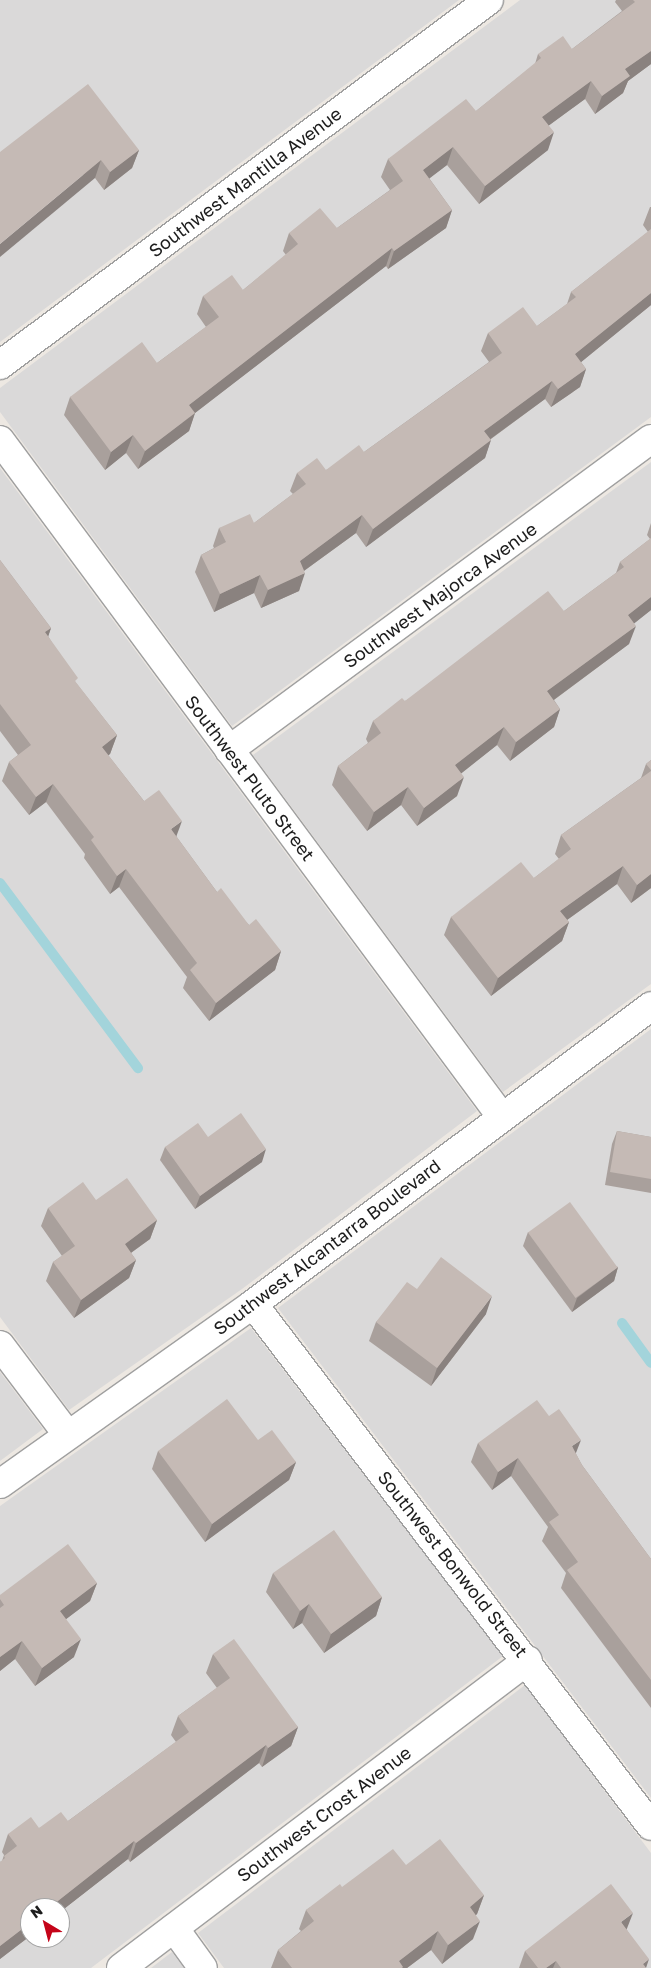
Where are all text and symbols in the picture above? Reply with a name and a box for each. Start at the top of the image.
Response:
street label: Southwest Mantilla Avenue [144,102,346,262]
street label: Southwest Majorca Avenue [339,518,541,672]
street label: Southwest Pluto Street [181,691,319,865]
street label: Southwest Alcantarra Boulevard [209,1155,445,1339]
street label: Southwest Bonwold Street [373,1466,533,1662]
street label: Southwest Crost Avenue [233,1742,415,1886]
north arrow [20,1898,70,1948]
text: N [27,1901,46,1921]

